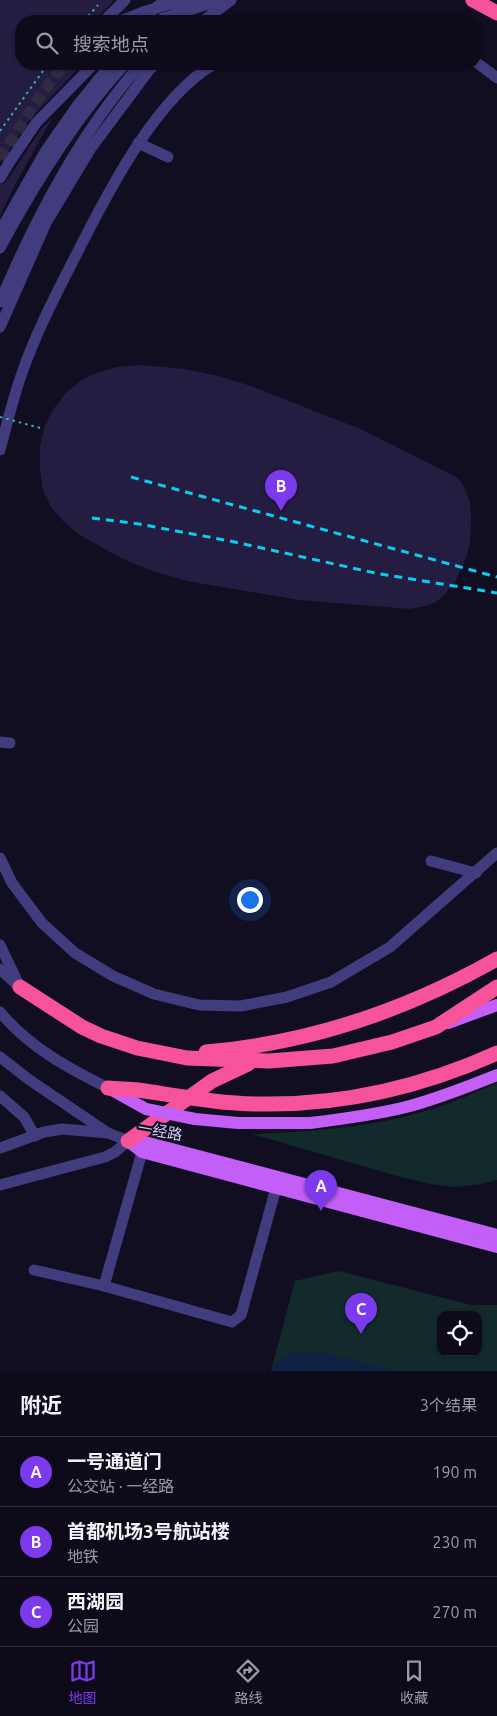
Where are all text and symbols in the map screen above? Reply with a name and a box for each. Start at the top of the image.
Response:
search box [15,15,482,70]
icon: search [33,29,61,57]
text: 搜索地点 [73,33,149,55]
pin: B [265,470,297,511]
your location [237,887,263,913]
street label: 一经路 [136,1119,184,1143]
pin: A [305,1170,337,1211]
pin: C [345,1293,377,1334]
map controls [437,1311,482,1356]
button: locate [437,1311,482,1356]
text: 附近 [20,1393,62,1417]
text: 3个结果 [420,1396,477,1414]
text: 一号通道门 [67,1450,162,1472]
text: A [30,1463,42,1481]
text: 190 m [432,1463,477,1481]
text: 公交站 · 一经路 [67,1477,174,1495]
text: 首都机场3号航站楼 [67,1520,230,1542]
text: B [31,1533,41,1551]
text: 230 m [432,1533,477,1551]
text: 地铁 [67,1547,99,1565]
text: 西湖园 [67,1590,124,1612]
text: C [31,1603,41,1621]
text: 270 m [432,1603,477,1621]
text: 公园 [67,1617,99,1635]
tab: 地图 [69,1657,97,1707]
tab: 路线 [234,1657,262,1707]
tab: 收藏 [400,1657,428,1707]

